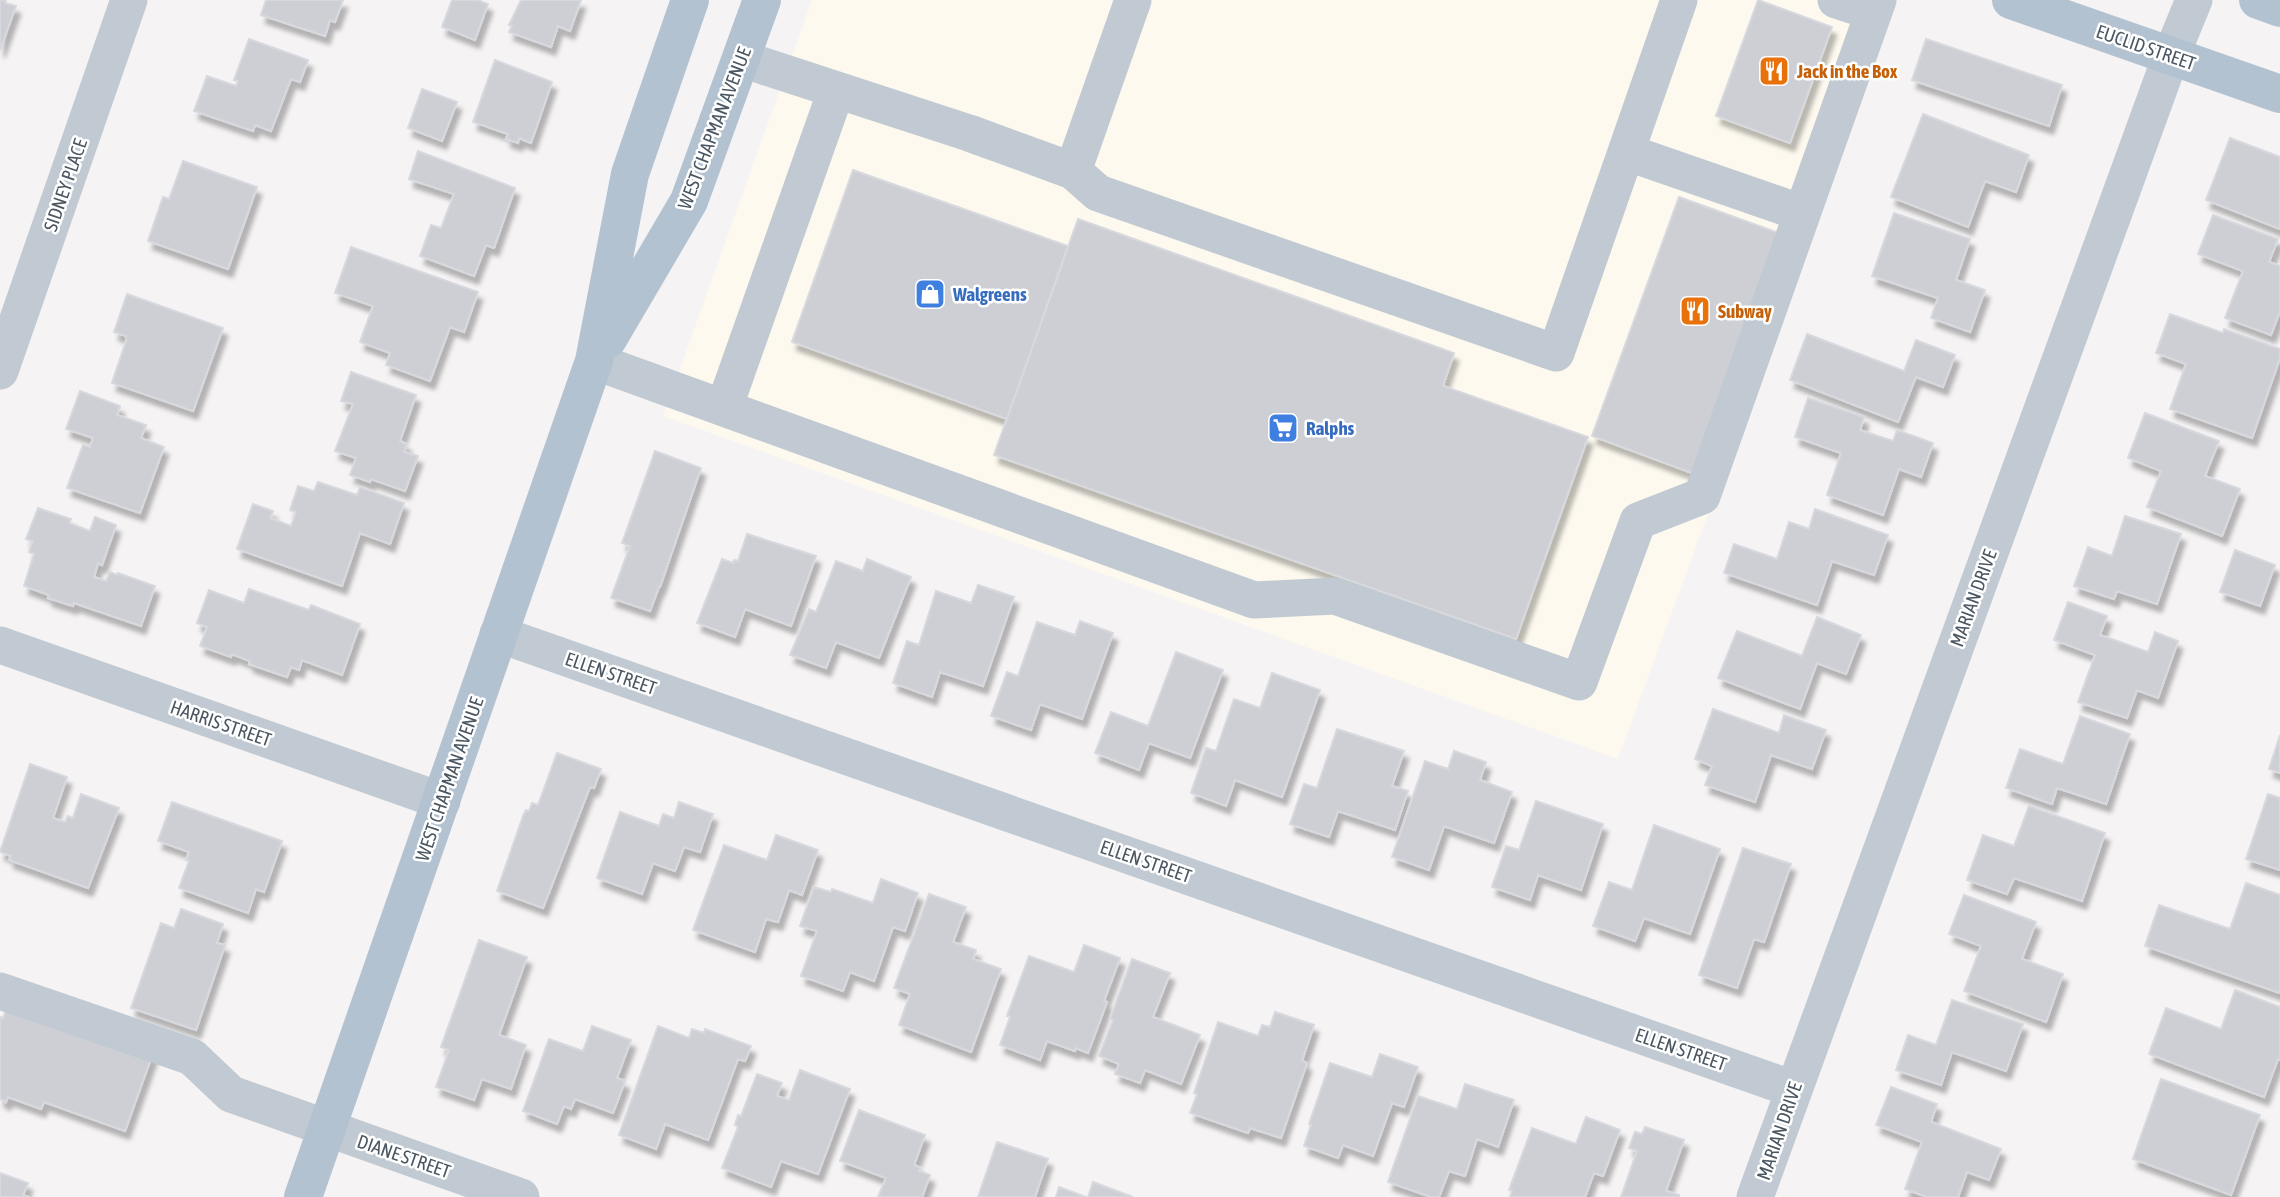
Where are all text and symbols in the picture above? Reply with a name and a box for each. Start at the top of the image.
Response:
street label: EUCLID STREET [2093,20,2199,74]
street label: WEST CHAPMAN AVENUE [673,44,755,212]
restaurant icon: Jack in the Box [1757,54,1791,88]
place label: Jack in the Box [1796,60,1898,82]
street label: SIDNEY PLACE [39,136,91,234]
shop icon: Walgreens [913,277,947,311]
place label: Walgreens [952,283,1027,305]
restaurant icon: Subway [1678,294,1712,328]
place label: Subway [1718,300,1772,322]
supermarket icon: Ralphs [1266,411,1300,445]
place label: Ralphs [1306,417,1355,439]
street label: MARIAN DRIVE [1945,546,2001,650]
street label: ELLEN STREET [562,647,660,699]
street label: WEST CHAPMAN AVENUE [411,694,487,864]
street label: HARRIS STREET [168,695,275,751]
street label: ELLEN STREET [1097,835,1195,887]
street label: ELLEN STREET [1632,1023,1730,1075]
street label: MARIAN DRIVE [1752,1079,1806,1183]
street label: DIANE STREET [355,1130,454,1182]

